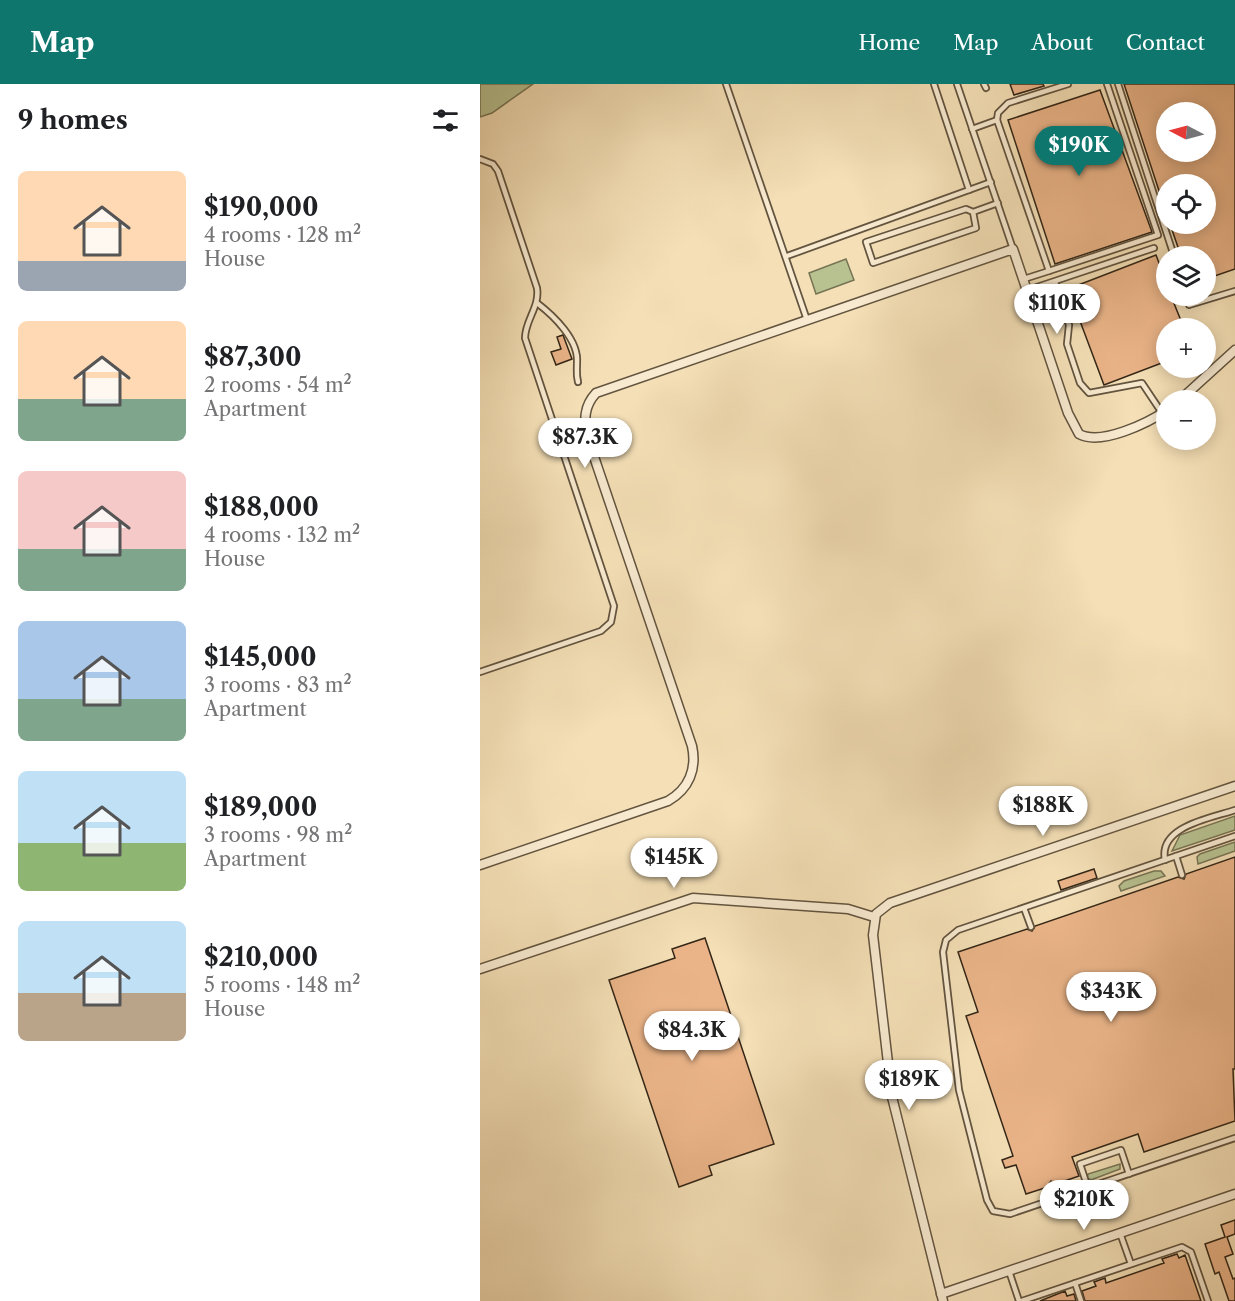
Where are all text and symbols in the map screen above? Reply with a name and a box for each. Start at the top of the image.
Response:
text: Map [30,25,94,59]
text: Home [859,30,920,55]
text: Map [953,30,998,55]
text: About [1031,30,1093,55]
text: Contact [1126,30,1205,55]
north arrow [1156,102,1216,162]
map controls [1156,102,1216,450]
text: 9 homes [18,104,128,136]
icon: filters [429,104,462,137]
pin: $190K [1037,126,1121,177]
text: $190K [1049,133,1109,157]
button: locate [1156,174,1216,234]
text: $190,000 [204,191,319,223]
icon: home [66,195,138,267]
text: 4 rooms · 128 m² [204,223,361,247]
button: layers [1156,246,1216,306]
text: House [204,247,265,271]
pin: $110K [1015,284,1099,335]
text: $110K [1028,291,1086,315]
button: + [1156,318,1216,378]
text: $87,300 [204,341,302,373]
icon: home [66,345,138,417]
text: 2 rooms · 54 m² [204,373,352,397]
button: − [1156,390,1216,450]
text: Apartment [204,397,307,421]
pin: $87.3K [536,418,634,469]
text: $87.3K [552,425,618,449]
text: $188,000 [204,491,319,523]
icon: home [66,495,138,567]
text: 4 rooms · 132 m² [204,523,360,547]
text: House [204,547,265,571]
text: $145,000 [204,641,317,673]
icon: home [66,645,138,717]
text: 3 rooms · 83 m² [204,673,352,697]
text: Apartment [204,697,307,721]
pin: $188K [1001,786,1085,837]
text: $189,000 [204,791,317,823]
text: $188K [1013,793,1073,817]
icon: home [66,795,138,867]
text: 3 rooms · 98 m² [204,823,352,847]
pin: $145K [632,838,716,889]
text: $145K [644,845,704,869]
text: Apartment [204,847,307,871]
text: $210,000 [204,941,318,973]
icon: home [66,945,138,1017]
pin: $343K [1069,972,1153,1023]
text: 5 rooms · 148 m² [204,973,360,997]
text: $343K [1080,979,1142,1003]
text: House [204,997,265,1021]
pin: $84.3K [643,1011,741,1062]
text: $84.3K [658,1018,726,1042]
pin: $189K [867,1060,951,1111]
text: $189K [879,1067,939,1091]
pin: $210K [1042,1180,1126,1231]
text: $210K [1054,1187,1114,1211]

